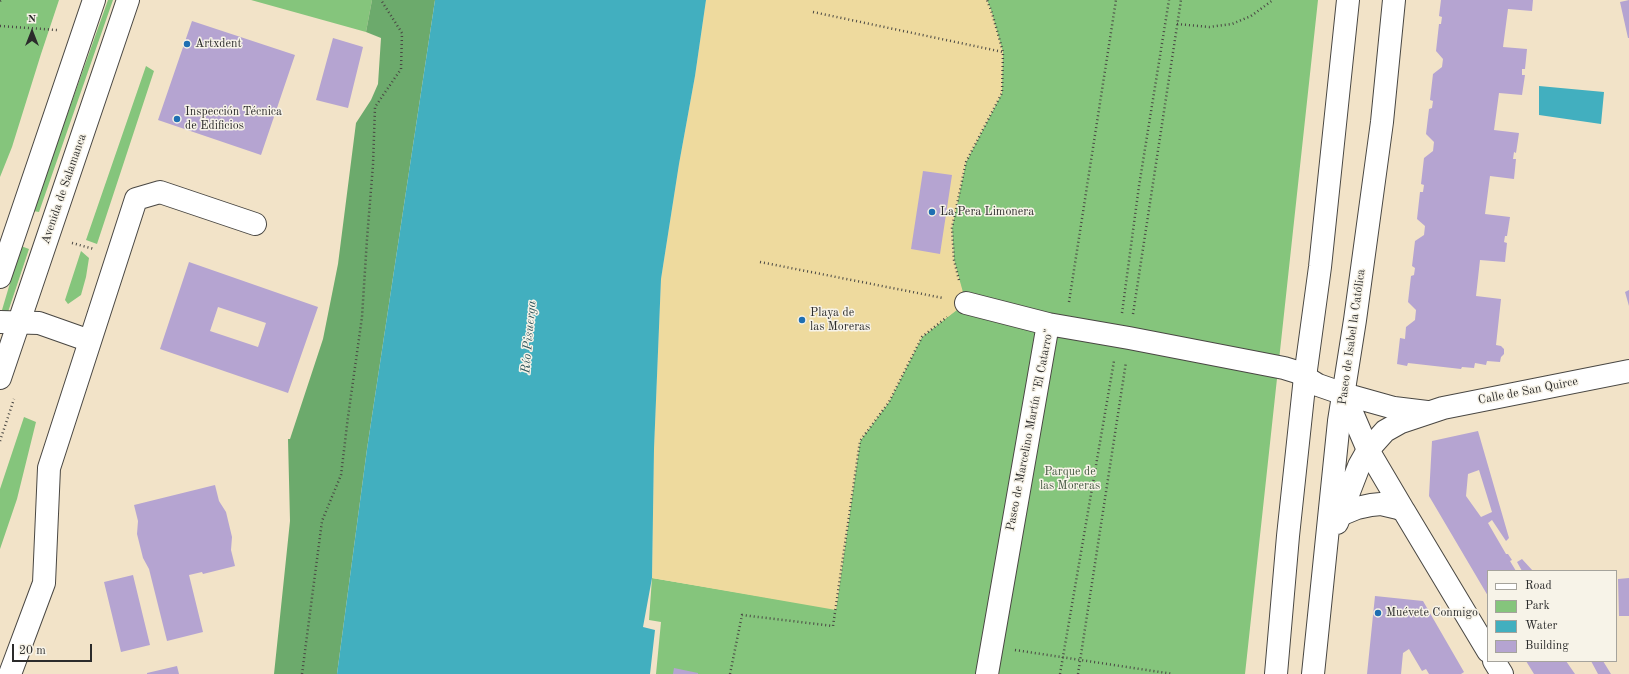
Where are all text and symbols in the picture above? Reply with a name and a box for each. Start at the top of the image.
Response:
north arrow [12,12,52,52]
text: N [28,14,36,25]
place label: Artxdent [195,37,242,51]
marker: Artxdent [182,39,192,49]
place label: Inspección Técnica de Edificios [185,105,282,133]
marker: Inspección Técnica de Edificios [172,114,182,124]
street label: Avenida de Salamanca [38,132,90,246]
place label: La Pera Limonera [940,205,1034,219]
marker: La Pera Limonera [927,207,937,217]
street label: Paseo de Isabel la Católica [1335,268,1369,406]
water label: Río Pisuerga [518,300,540,374]
place label: Playa de las Moreras [810,306,870,334]
marker: Playa de las Moreras [797,315,807,325]
street label: Paseo de Marcelino Martín "El Catarro" [1003,328,1057,532]
street label: Calle de San Quirce [1477,374,1579,408]
park label: Parque de las Moreras [1040,465,1100,493]
legend [1487,570,1617,662]
text: Road [1525,580,1552,592]
text: Park [1525,600,1550,612]
place label: Muévete Conmigo [1386,606,1478,620]
marker: Muévete Conmigo [1373,608,1383,618]
text: Water [1525,620,1557,632]
scale bar [14,636,94,662]
text: Building [1525,640,1569,652]
text: 20 m [19,645,46,657]

